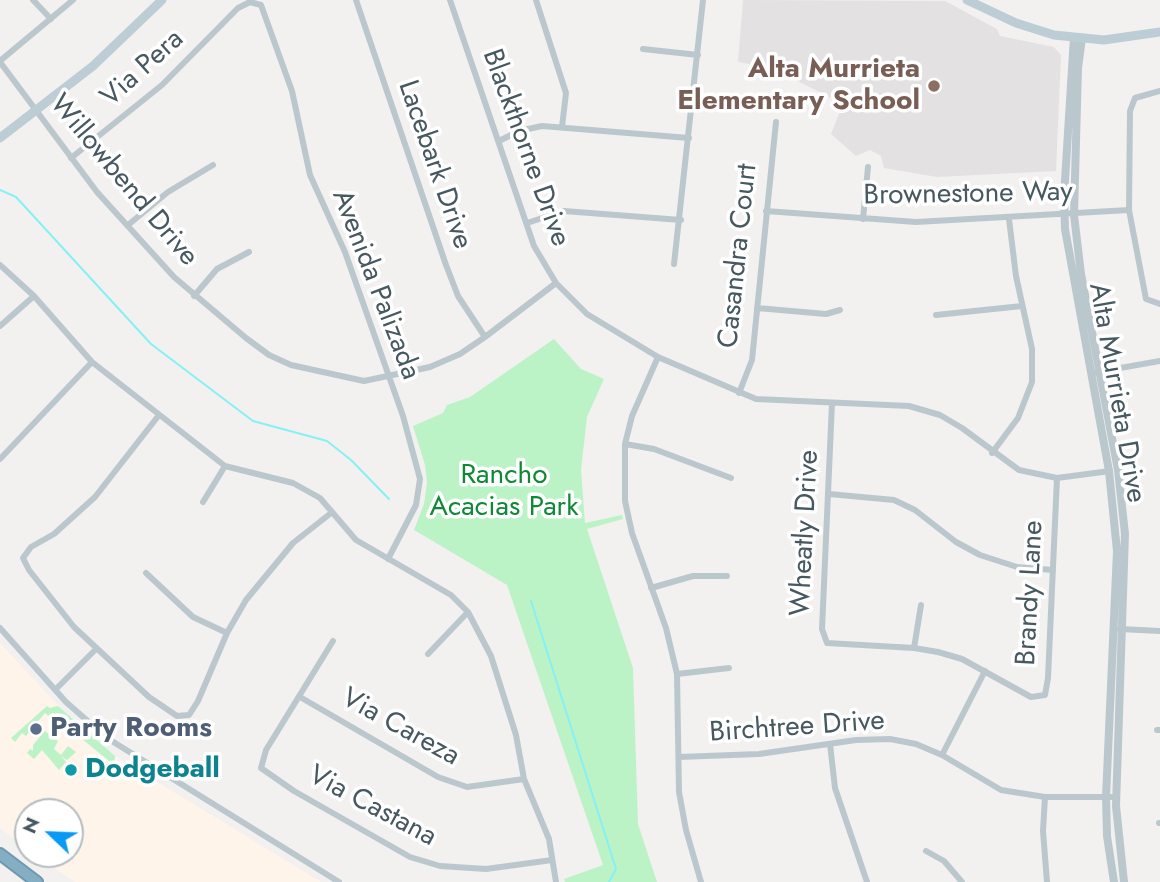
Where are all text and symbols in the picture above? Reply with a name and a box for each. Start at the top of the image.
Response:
street label: Via Pera [95,23,191,115]
street label: Blackthorne Drive [474,45,576,251]
place label: Alta Murrieta Elementary School [677,53,920,119]
street label: Lacebark Drive [389,76,479,254]
marker: Alta Murrieta Elementary School [926,78,942,94]
street label: Willowbend Drive [42,88,204,274]
street label: Casandra Court [713,162,765,350]
street label: Brownestone Way [863,176,1073,214]
street label: Avenida Palizada [323,185,427,385]
street label: Alta Murrieta Drive [1080,280,1152,506]
street label: Wheatly Drive [785,449,827,617]
park label: Rancho Acacias Park [429,459,579,525]
street label: Brandy Lane [1010,520,1052,666]
street label: Via Careza [335,682,465,774]
street label: Birchtree Drive [708,705,886,751]
place label: Party Rooms [50,712,212,746]
marker: Party Rooms [28,721,44,737]
place label: Dodgeball [85,753,220,787]
street label: Via Castana [302,759,442,855]
marker: Dodgeball [63,762,79,778]
north arrow [14,798,84,868]
text: N [16,813,46,838]

